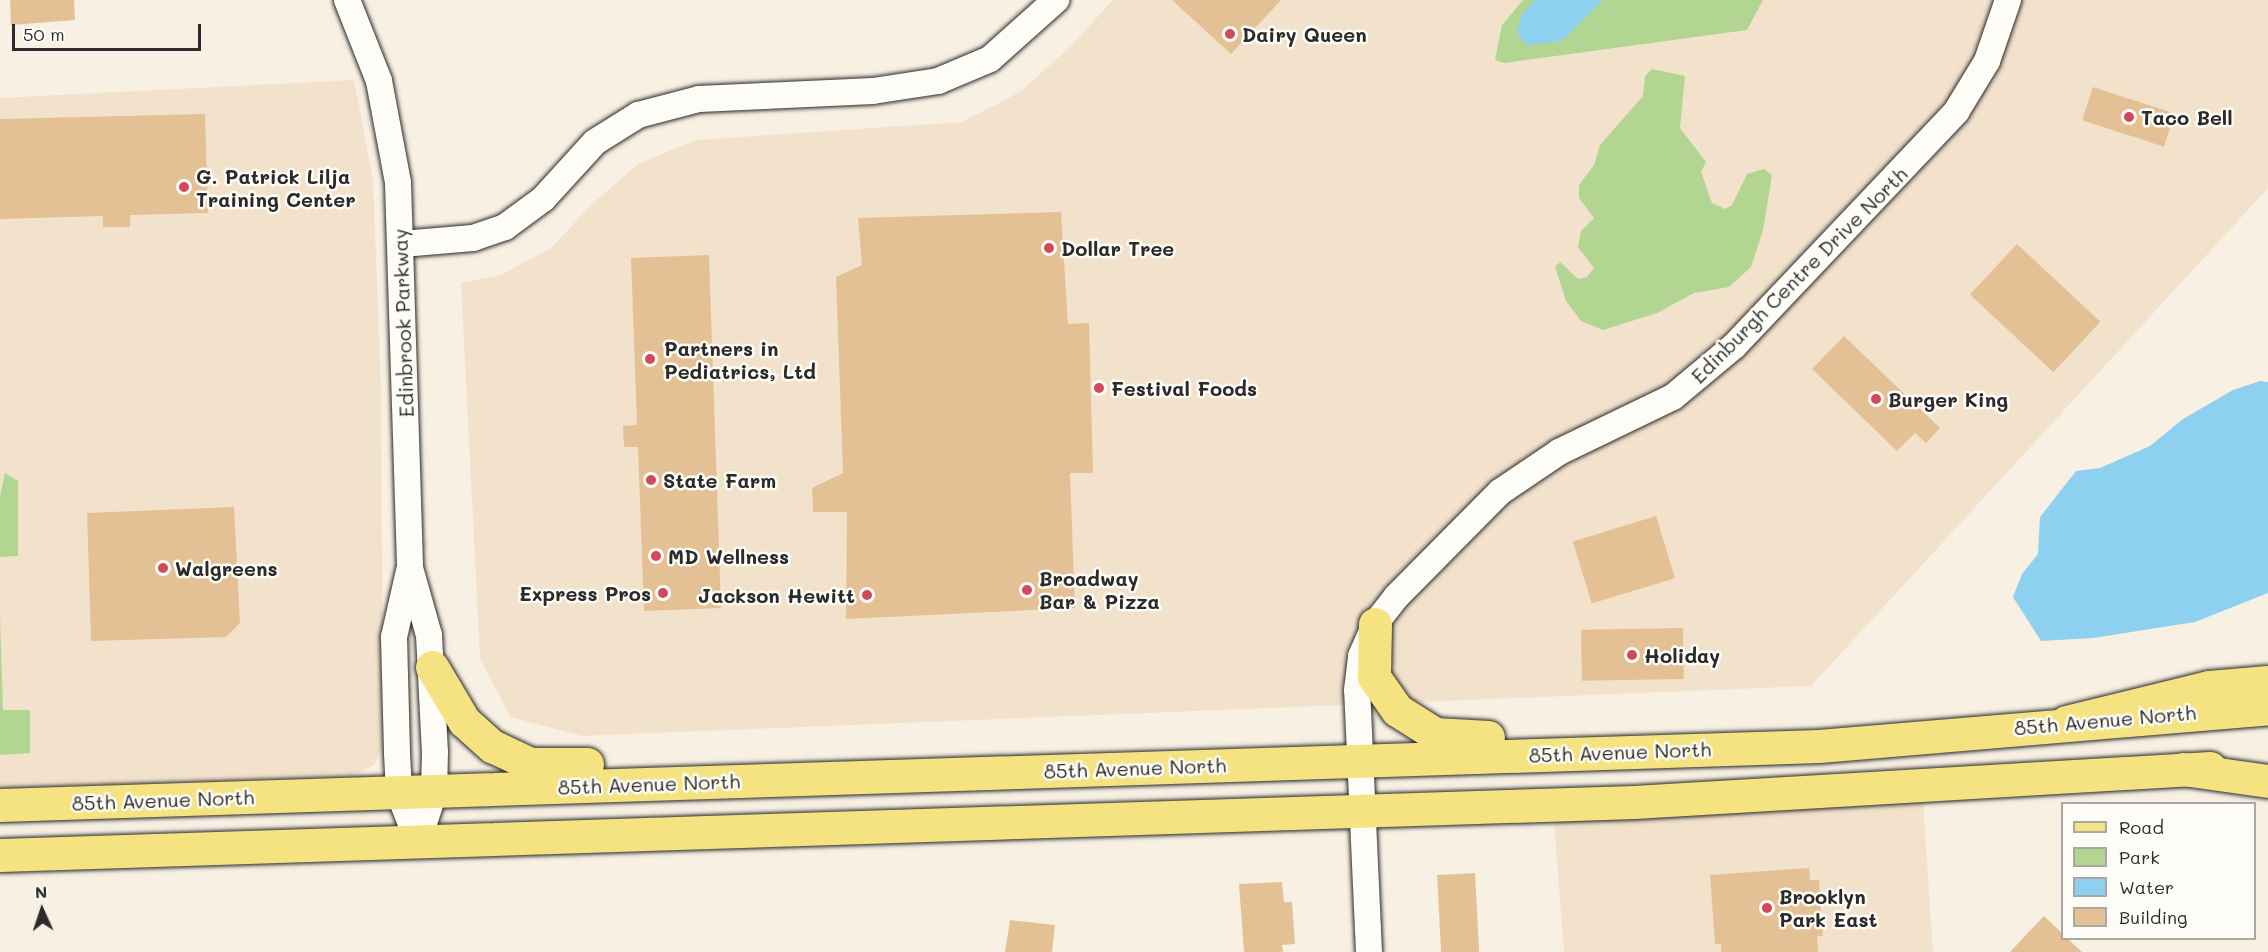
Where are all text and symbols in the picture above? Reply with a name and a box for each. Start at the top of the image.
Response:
scale bar [15,12,204,50]
text: 50 m [23,22,65,46]
place label: Dairy Queen [1242,22,1367,46]
marker: Dairy Queen [1223,27,1237,41]
place label: Taco Bell [2141,105,2233,129]
marker: Taco Bell [2122,110,2136,124]
street label: Edinburgh Centre Drive North [1686,162,1912,388]
place label: G. Patrick Lilja Training Center [196,164,356,211]
marker: G. Patrick Lilja Training Center [177,180,191,194]
street label: Edinbrook Parkway [388,228,418,418]
place label: Dollar Tree [1061,236,1174,260]
marker: Dollar Tree [1042,241,1056,255]
place label: Partners in Pediatrics, Ltd [664,336,816,383]
marker: Partners in Pediatrics, Ltd [641,350,659,368]
place label: Festival Foods [1111,376,1257,400]
marker: Festival Foods [1092,381,1106,395]
place label: Burger King [1888,387,2008,411]
marker: Burger King [1869,392,1883,406]
place label: State Farm [663,468,776,492]
marker: State Farm [644,473,658,487]
place label: MD Wellness [668,544,789,568]
marker: MD Wellness [649,549,663,563]
place label: Walgreens [175,556,277,580]
marker: Walgreens [156,561,170,575]
place label: Broadway Bar & Pizza [1039,566,1160,613]
place label: Express Pros [519,581,651,605]
place label: Jackson Hewitt [698,583,855,607]
marker: Broadway Bar & Pizza [1020,583,1034,597]
marker: Express Pros [656,586,670,600]
marker: Jackson Hewitt [860,588,874,602]
place label: Holiday [1644,643,1720,667]
marker: Holiday [1625,648,1639,662]
street label: 85th Avenue North [2013,700,2197,740]
street label: 85th Avenue North [1528,737,1712,767]
street label: 85th Avenue North [1043,753,1227,783]
street label: 85th Avenue North [557,769,741,799]
street label: 85th Avenue North [71,785,255,815]
legend [2061,802,2256,940]
text: Road [2119,815,2164,839]
text: Park [2119,845,2160,869]
text: Water [2119,875,2174,899]
north arrow [12,880,72,940]
text: N [34,881,48,902]
place label: Brooklyn Park East [1779,885,1877,932]
marker: Brooklyn Park East [1760,901,1774,915]
text: Building [2119,905,2187,929]

